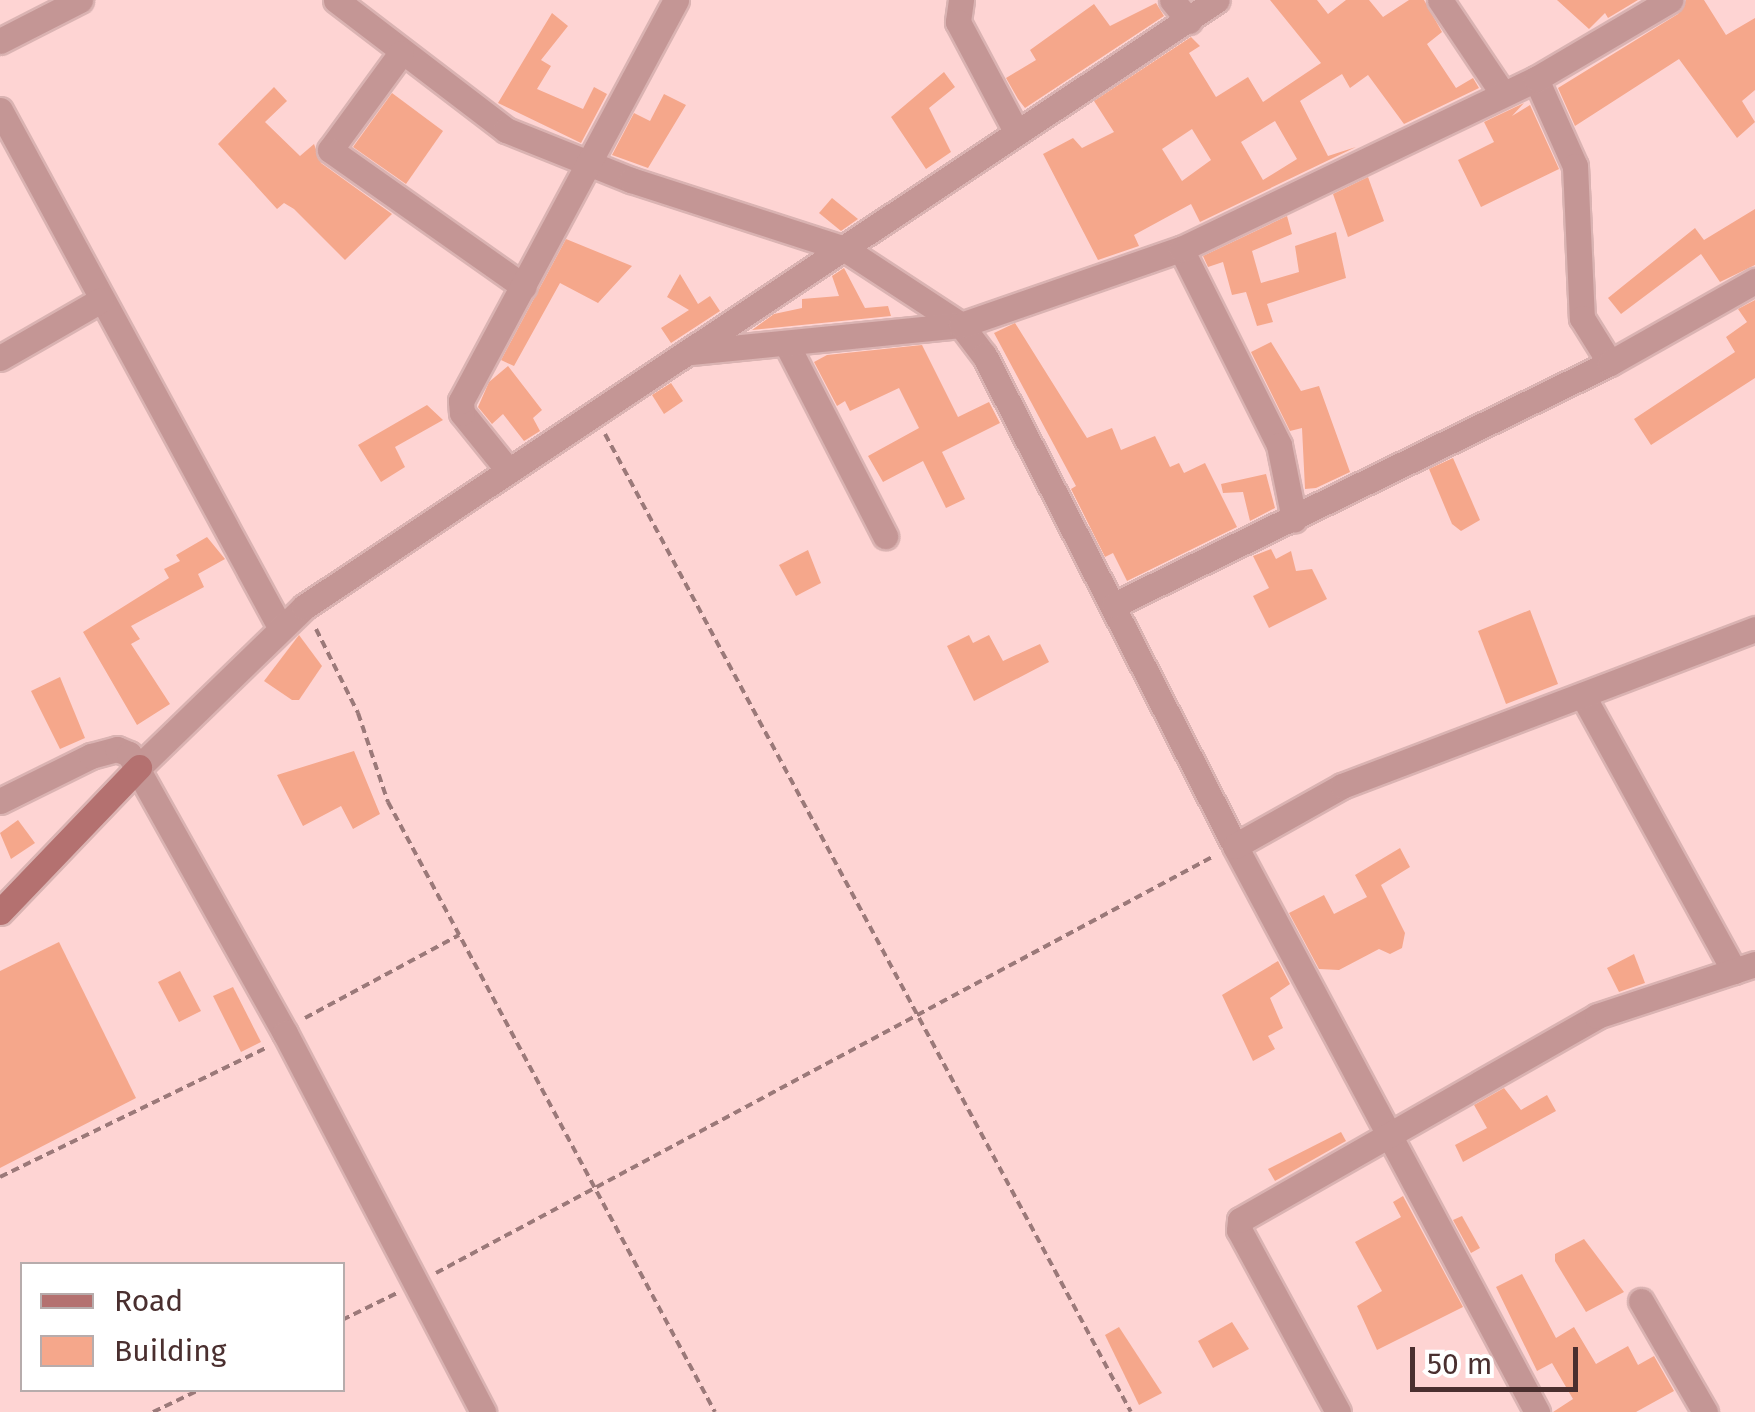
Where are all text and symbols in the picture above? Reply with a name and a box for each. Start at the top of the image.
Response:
legend [20,1262,345,1392]
text: Road [114,1283,183,1319]
scale bar [1415,1327,1582,1389]
text: Building [114,1333,226,1369]
text: 50 m [1427,1346,1492,1382]

